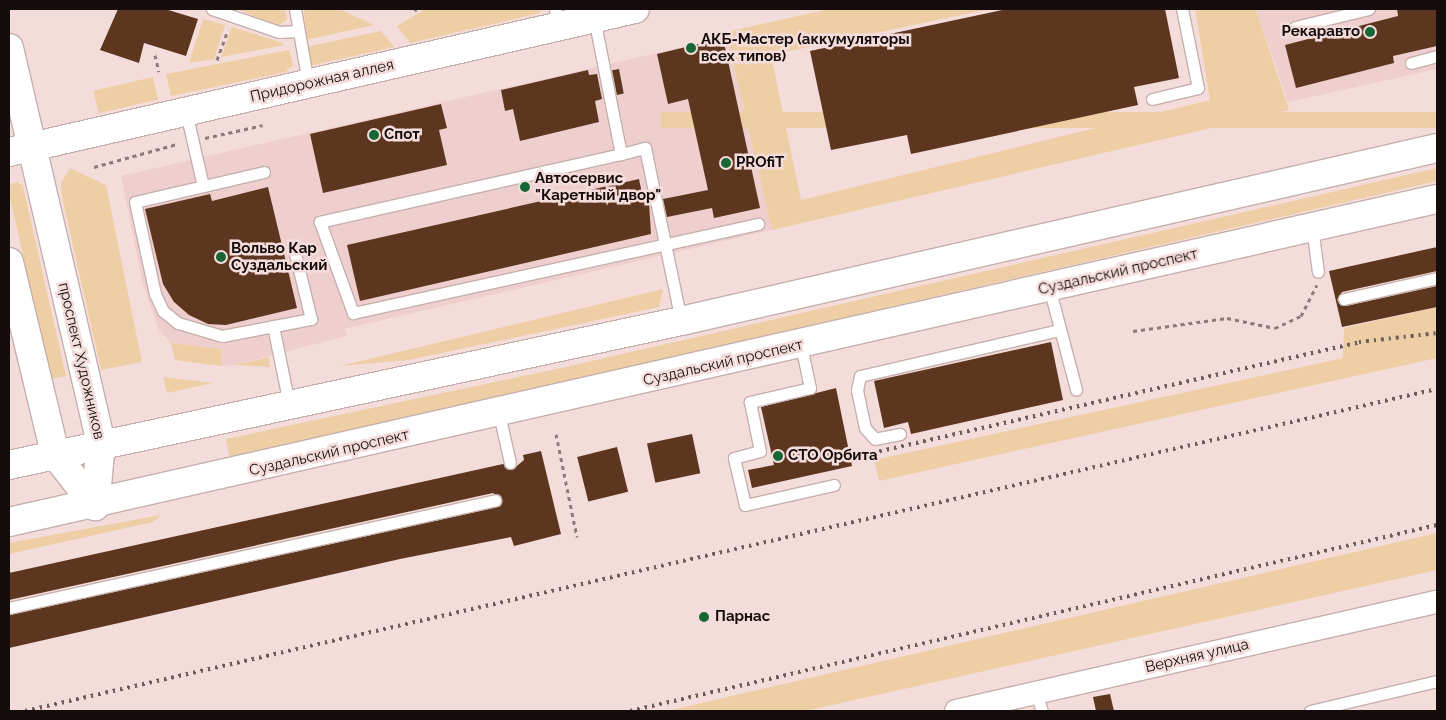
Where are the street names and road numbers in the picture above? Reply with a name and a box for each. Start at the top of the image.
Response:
street label: Придорожная аллея [248,56,396,106]
street label: Суздальский проспект [1037,245,1199,299]
street label: проспект Художников [54,281,108,441]
street label: Суздальский проспект [642,336,804,390]
street label: Суздальский проспект [248,426,410,480]
street label: Верхняя улица [1143,635,1251,677]

